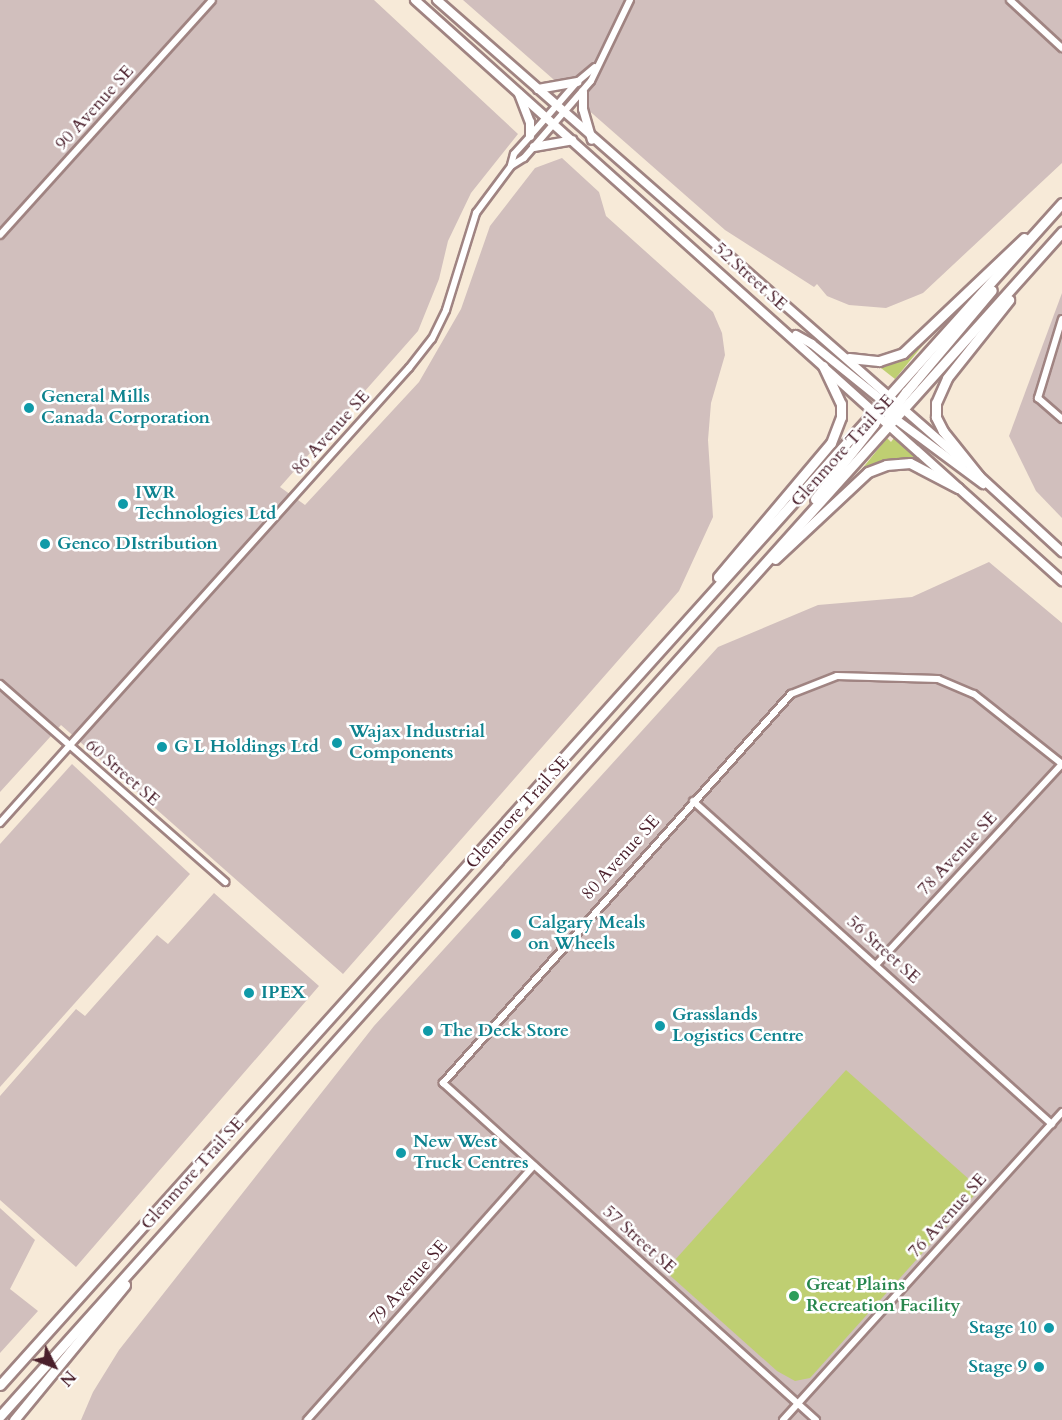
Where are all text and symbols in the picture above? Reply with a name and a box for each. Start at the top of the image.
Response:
street label: 90 Avenue SE [51,61,139,155]
street label: 52 Street SE [709,238,791,316]
street label: 86 Avenue SE [287,386,375,480]
place label: General Mills Canada Corporation [41,387,210,430]
street label: Glenmore Trail SE [787,390,899,512]
marker: General Mills Canada Corporation [22,401,36,415]
place label: IWR Technologies Ltd [135,483,276,526]
marker: IWR Technologies Ltd [116,497,130,511]
place label: Genco DIstribution [57,533,218,555]
marker: Genco DIstribution [38,537,52,551]
place label: Wajax Industrial Components [349,722,485,764]
street label: 60 Street SE [80,735,164,811]
place label: G L Holdings Ltd [174,736,319,758]
marker: Wajax Industrial Components [330,736,344,750]
marker: G L Holdings Ltd [155,740,169,754]
street label: Glenmore Trail SE [462,752,574,874]
street label: 78 Avenue SE [914,808,1002,900]
street label: 80 Avenue SE [577,811,665,905]
street label: 56 Street SE [842,911,924,989]
place label: Calgary Meals on Wheels [528,913,645,956]
marker: Calgary Meals on Wheels [509,927,523,941]
place label: IPEX [261,982,306,1004]
marker: IPEX [242,986,256,1000]
place label: Grasslands Logistics Centre [672,1005,804,1048]
marker: Grasslands Logistics Centre [653,1019,667,1033]
place label: The Deck Store [440,1020,569,1042]
marker: The Deck Store [421,1024,435,1038]
street label: Glenmore Trail SE [137,1113,249,1235]
place label: New West Truck Centres [413,1132,529,1174]
marker: New West Truck Centres [394,1146,408,1160]
street label: 76 Avenue SE [904,1169,992,1263]
street label: 57 Street SE [598,1201,680,1279]
street label: 79 Avenue SE [365,1236,453,1330]
place label: Great Plains Recreation Facility [806,1275,961,1318]
marker: Great Plains Recreation Facility [787,1289,801,1303]
place label: Stage 10 [969,1317,1037,1339]
marker: Stage 10 [1042,1321,1056,1335]
north arrow [24,1336,84,1396]
place label: Stage 9 [968,1356,1027,1378]
marker: Stage 9 [1032,1360,1046,1374]
text: N [55,1366,80,1391]

